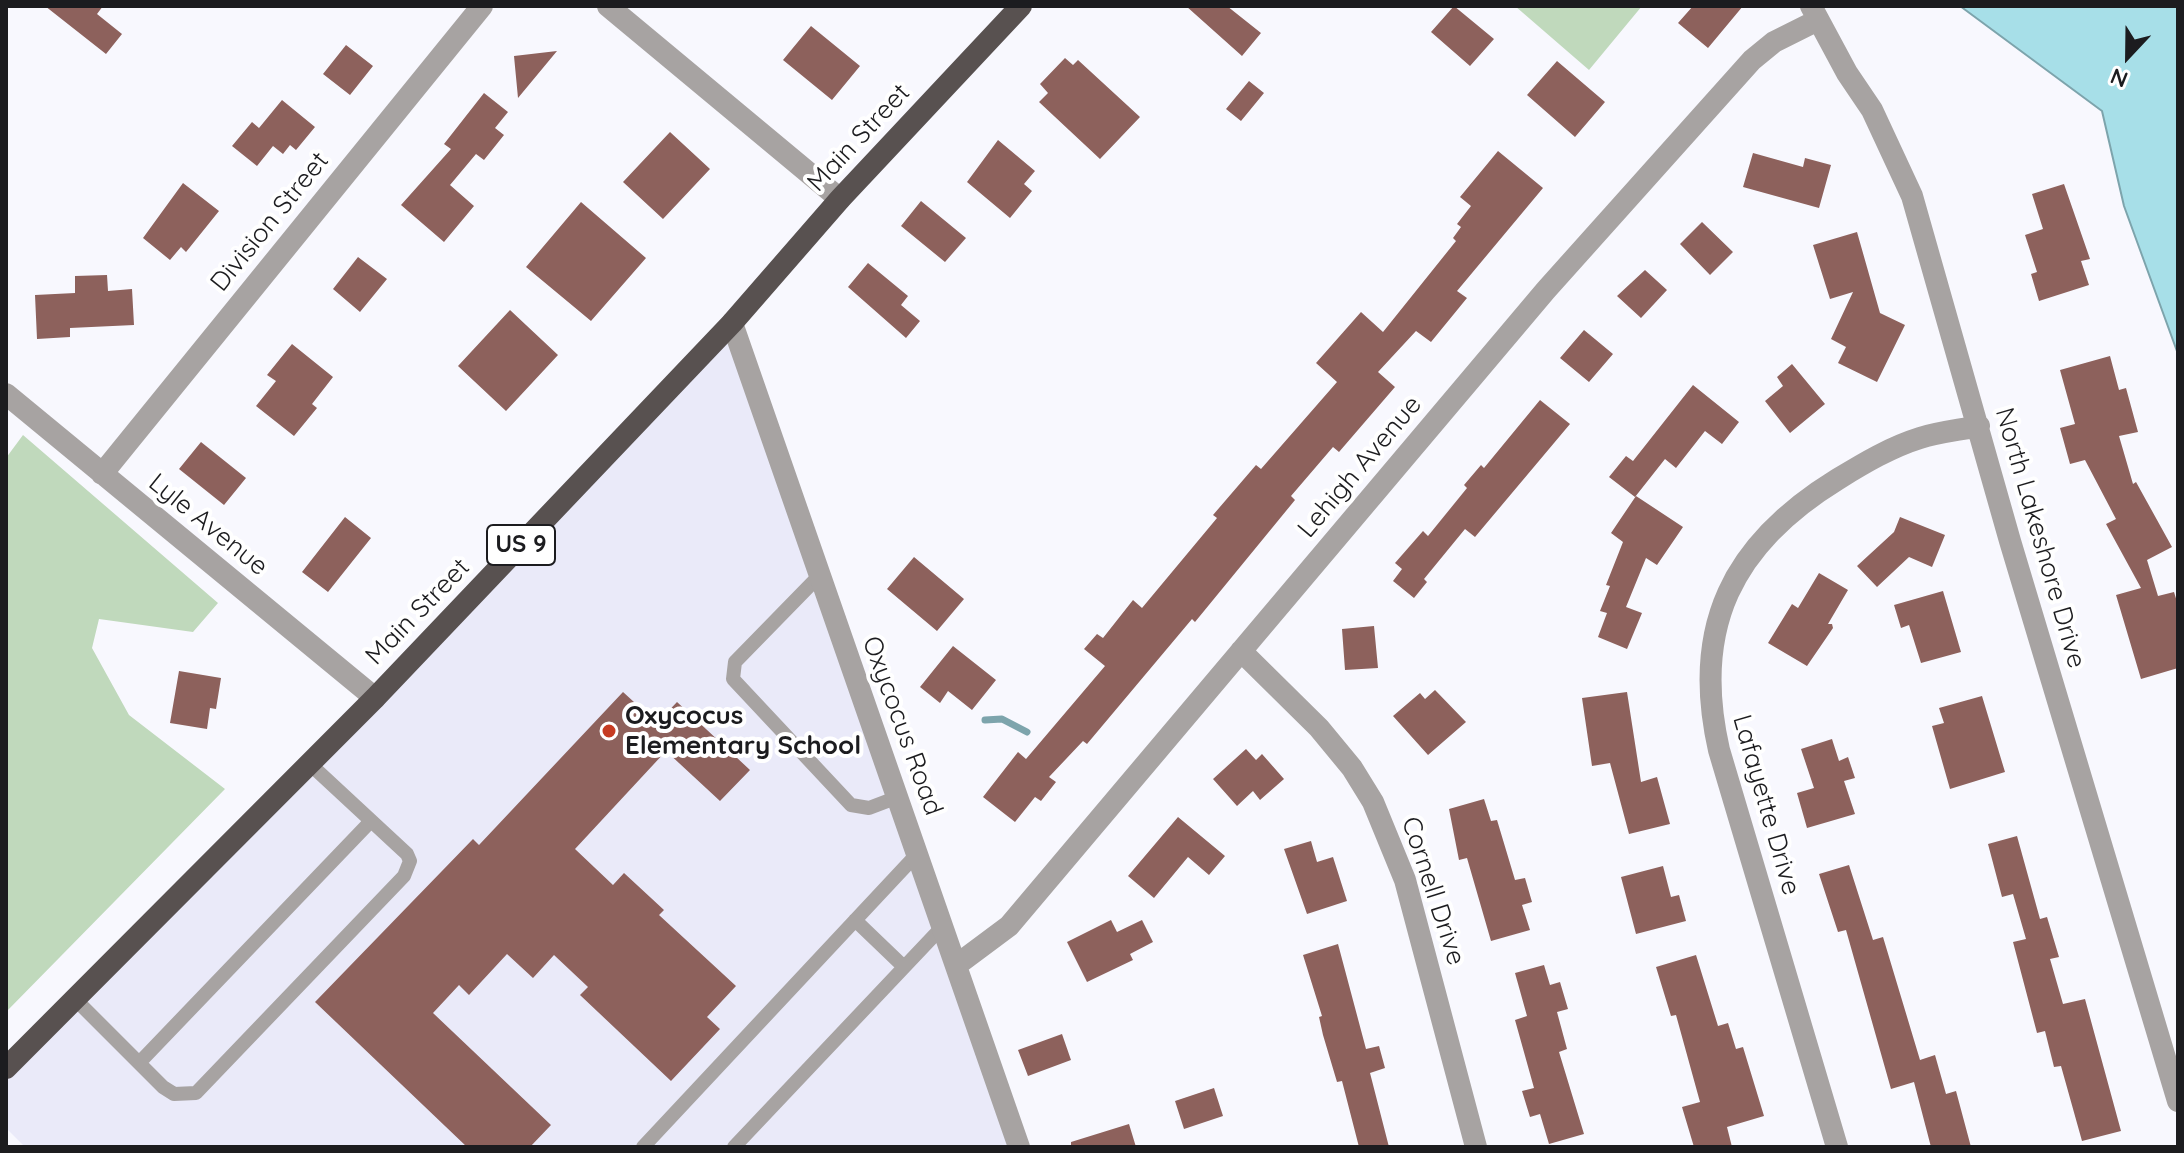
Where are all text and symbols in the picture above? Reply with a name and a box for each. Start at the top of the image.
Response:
north arrow [2088,16,2168,96]
text: N [2106,62,2132,94]
street label: Main Street [801,78,917,198]
street label: Division Street [204,146,336,298]
street label: Lehigh Avenue [1292,390,1428,544]
street label: North Lakeshore Drive [1988,404,2092,672]
street label: Lyle Avenue [142,467,274,583]
road number: US 9 [487,525,555,565]
street label: Main Street [360,552,476,672]
street label: Oxycocus Road [855,632,949,820]
place label: Oxycocus Elementary School [625,700,861,762]
street label: Lafayette Drive [1725,711,1807,899]
marker: Oxycocus Elementary School [600,722,618,740]
street label: Cornell Drive [1394,813,1472,969]

